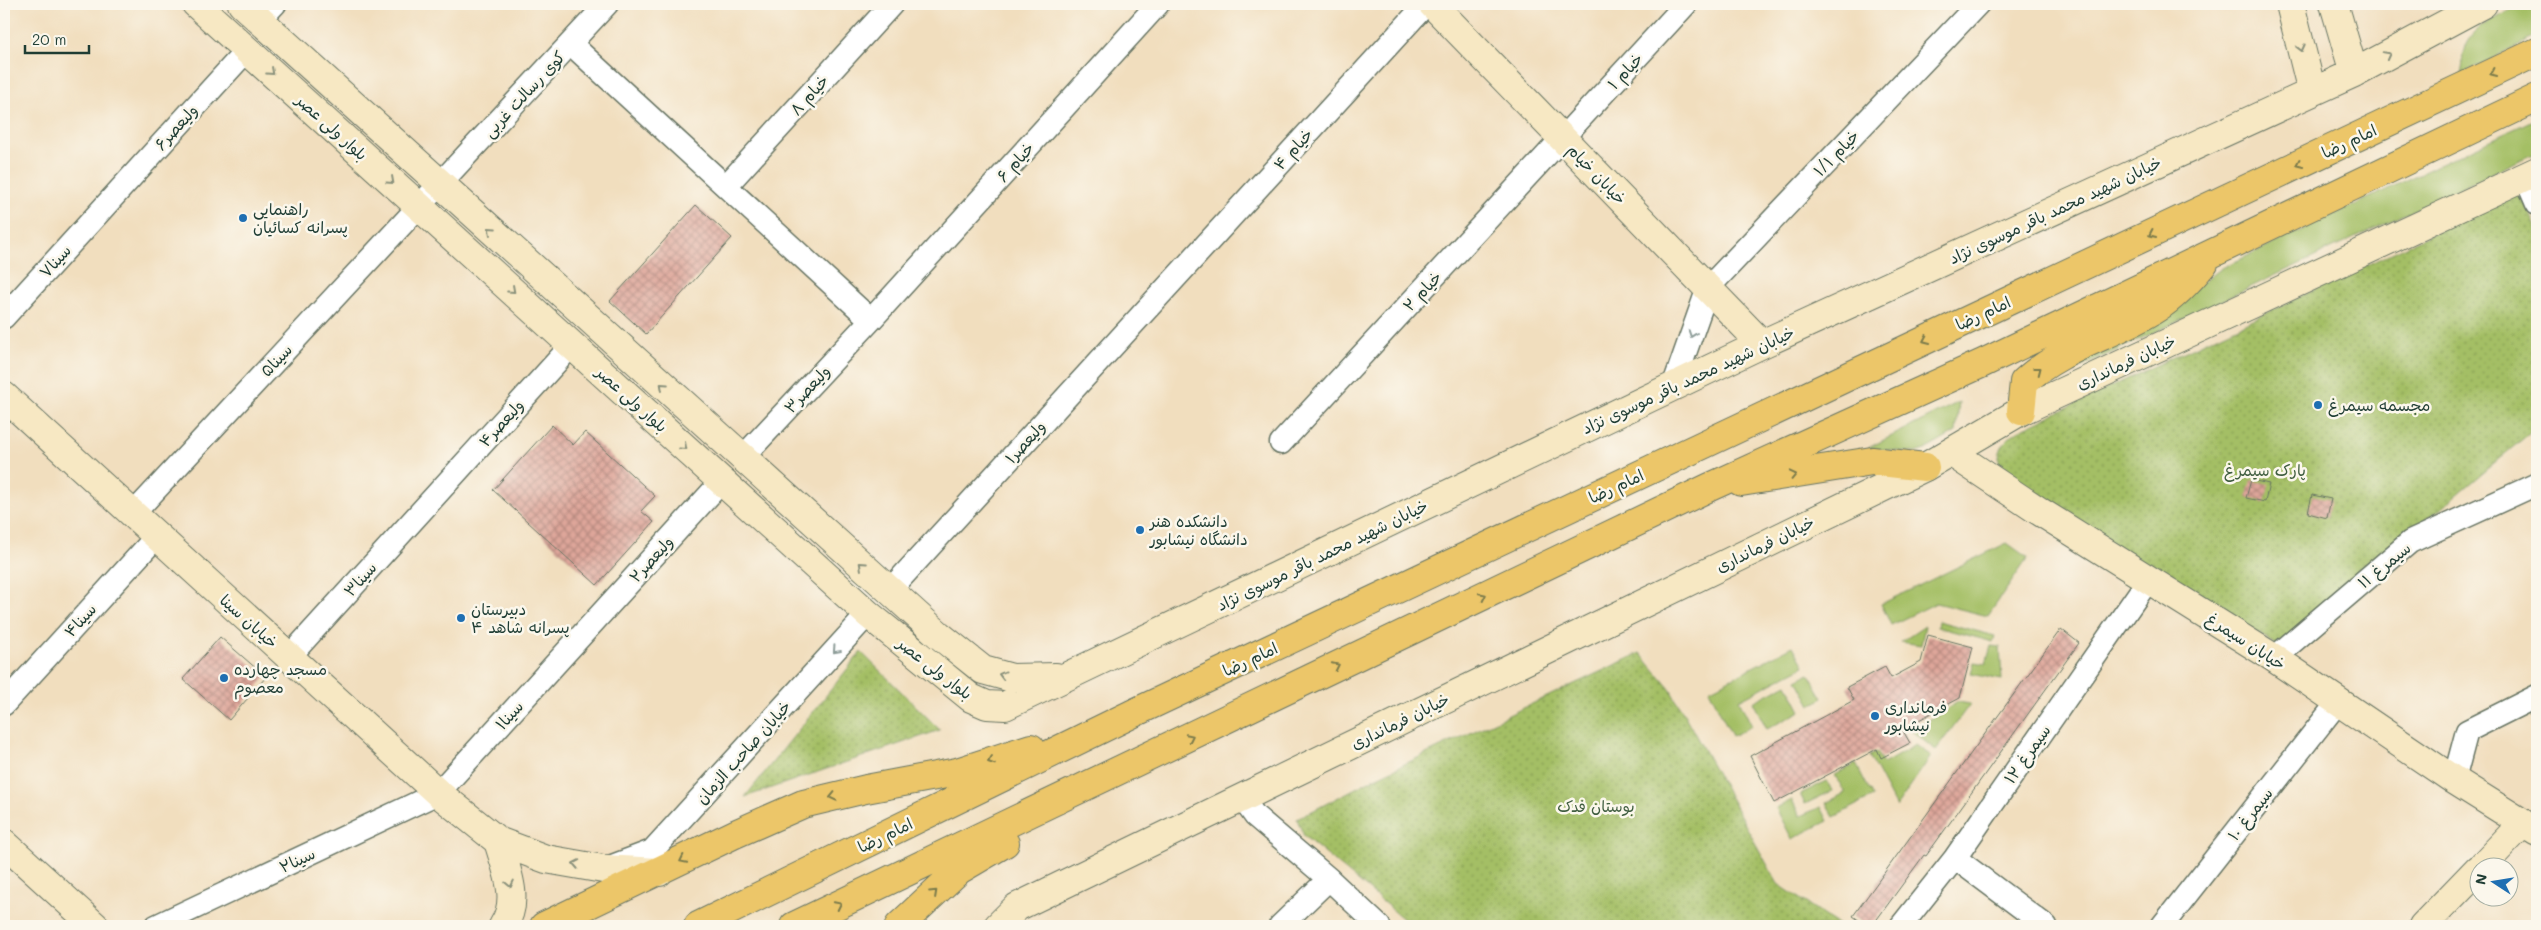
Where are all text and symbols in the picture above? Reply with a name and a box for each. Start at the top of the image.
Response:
scale bar [25,22,89,54]
text: 20 m [32,29,66,49]
one-way arrow [2295,43,2305,51]
street label: کوی رسالت غربی [478,46,570,142]
street label: خیام ۱ [1602,48,1649,95]
one-way arrow [2382,51,2391,61]
one-way arrow [265,66,274,75]
one-way arrow [2489,67,2498,77]
street label: خیام ۸ [785,70,835,122]
street label: بلوار ولی عصر [290,88,373,165]
street label: ولیعصر۶ [149,99,202,154]
street label: امام رضا [2318,119,2381,165]
street label: خیام ۴ [1268,123,1319,176]
street label: خیام ۱/۱ [1808,125,1865,182]
street label: خیام ۶ [991,137,1040,188]
street label: خیابان خیام [1561,139,1631,211]
street label: خیابان شهید محمد باقر موسوی نژاد [1945,151,2165,269]
one-way arrow [2295,158,2304,169]
one-way arrow [386,175,395,184]
place label: راهنمایی پسرانه کسائیان [253,198,348,238]
marker: راهنمایی پسرانه کسائیان [237,212,249,224]
one-way arrow [487,227,496,236]
one-way arrow [2148,227,2157,238]
street label: سینا۷ [34,240,75,282]
street label: خیام ۲ [1398,266,1448,317]
one-way arrow [506,284,515,293]
street label: امام رضا [1952,291,2015,337]
street label: خیابان شهید محمد باقر موسوی نژاد [1578,321,1798,439]
one-way arrow [1688,329,1698,337]
street label: خیابان فرمانداری [2073,329,2179,394]
one-way arrow [1922,334,1931,344]
street label: سینا۵ [255,339,296,381]
street label: بلوار ولی عصر [590,360,673,437]
street label: ولیعصر۳ [779,360,834,417]
one-way arrow [2032,366,2041,375]
one-way arrow [660,383,669,392]
street label: ولیعصر۴ [474,394,528,451]
place label: مجسمه سیمرغ [2328,394,2430,417]
marker: مجسمه سیمرغ [2312,399,2324,411]
street label: ولیعصر۱ [1000,416,1049,468]
one-way arrow [678,441,687,450]
park label: پارک سیمرغ [2224,459,2306,482]
street label: امام رضا [1585,464,1648,510]
one-way arrow [1788,470,1797,480]
street label: خیابان شهید محمد باقر موسوی نژاد [1213,494,1431,616]
place label: دانشکده هنر دانشگاه نیشابور [1148,510,1248,550]
street label: خیابان فرمانداری [1712,511,1817,576]
marker: دانشکده هنر دانشگاه نیشابور [1134,524,1146,536]
street label: ولیعصر۲ [624,531,677,586]
street label: سیمرغ ۱۱ [2353,537,2416,594]
street label: سینا۳ [339,557,381,600]
one-way arrow [858,562,867,571]
street label: خیابان سینا [216,589,283,652]
one-way arrow [1478,592,1487,602]
street label: سینا۴ [59,598,100,641]
place label: دبیرستان پسرانه شاهد ۴ [471,598,570,638]
street label: خیابان سیمرغ [2202,607,2290,676]
marker: دبیرستان پسرانه شاهد ۴ [455,612,467,624]
street label: بلوار ولی عصر [891,631,977,704]
street label: امام رضا [1219,637,1282,683]
one-way arrow [832,644,841,653]
place label: مسجد چهارده معصوم [234,658,327,700]
one-way arrow [1331,662,1340,672]
one-way arrow [998,671,1006,681]
marker: مسجد چهارده معصوم [218,672,230,684]
street label: خیابان فرمانداری [1347,688,1452,753]
street label: خیابان صاحب الزمان [691,695,795,808]
street label: سینا۱ [490,696,527,734]
place label: فرمانداری نیشابور [1884,696,1947,736]
marker: فرمانداری نیشابور [1869,710,1881,722]
street label: سیمرغ ۱۲ [1999,720,2056,788]
one-way arrow [1185,732,1194,743]
one-way arrow [987,755,995,765]
street label: سیمرغ ۱۰ [2222,783,2278,846]
one-way arrow [828,791,837,802]
park label: بوستان فدک [1557,795,1635,817]
street label: امام رضا [854,812,917,860]
street label: سینا۲ [275,842,318,877]
one-way arrow [679,854,688,864]
north arrow [2468,858,2518,908]
one-way arrow [571,860,580,870]
text: N [2470,872,2491,886]
one-way arrow [504,880,515,889]
one-way arrow [929,890,938,899]
one-way arrow [833,901,842,911]

